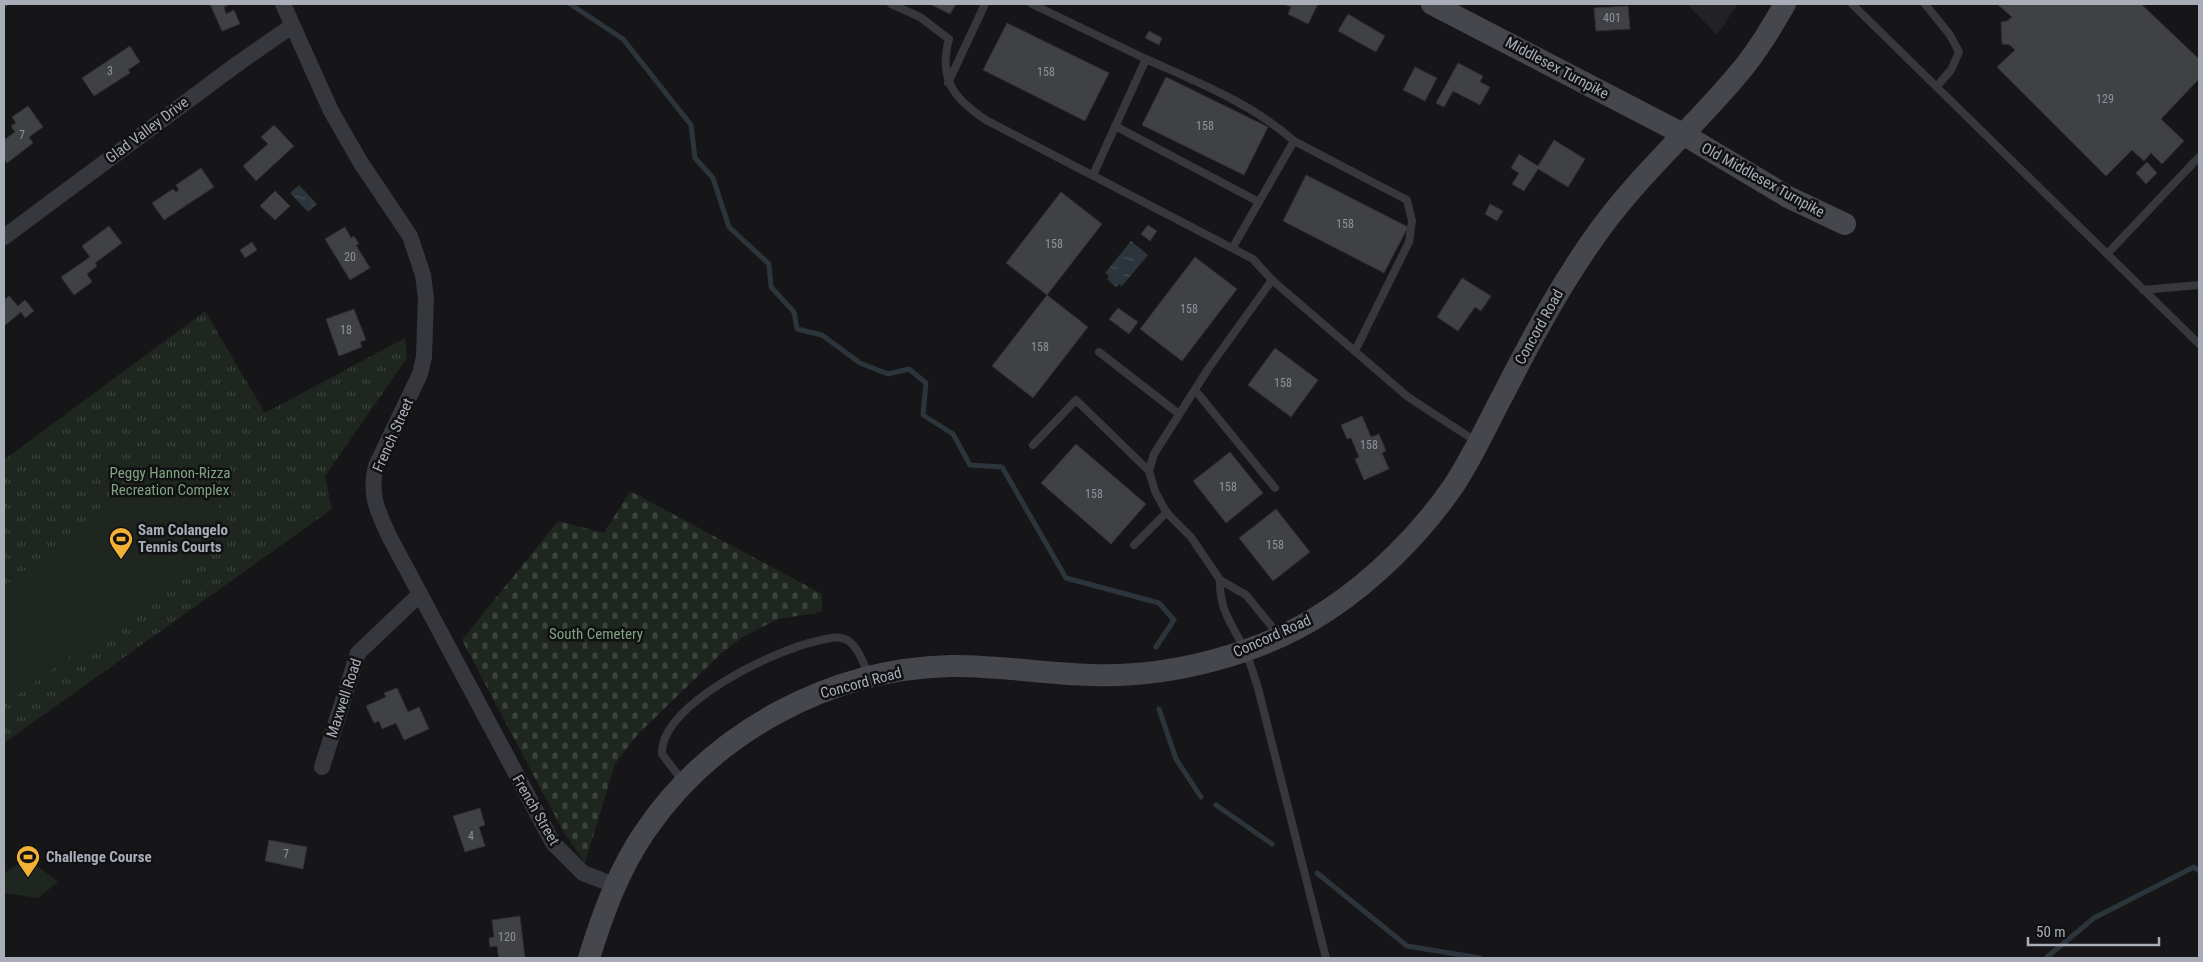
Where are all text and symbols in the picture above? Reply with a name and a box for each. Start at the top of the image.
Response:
house number: 401 [1603,11,1621,25]
street label: Middlesex Turnpike [1502,33,1612,103]
house number: 3 [107,64,113,78]
house number: 158 [1037,65,1055,79]
house number: 129 [2096,92,2114,106]
street label: Glad Valley Drive [102,93,192,167]
house number: 158 [1196,119,1214,133]
house number: 7 [19,128,25,142]
street label: Old Middlesex Turnpike [1698,139,1828,221]
house number: 158 [1336,217,1354,231]
house number: 158 [1045,237,1063,251]
house number: 20 [344,250,356,264]
street label: Concord Road [1511,286,1567,368]
house number: 158 [1180,302,1198,316]
house number: 18 [340,323,352,337]
house number: 158 [1031,340,1049,354]
house number: 158 [1274,376,1292,390]
street label: French Street [369,395,417,475]
house number: 158 [1360,438,1378,452]
park label: Peggy Hannon-Rizza Recreation Complex [109,464,231,499]
house number: 158 [1219,480,1237,494]
house number: 158 [1085,487,1103,501]
place label: Sam Colangelo Tennis Courts [138,521,228,556]
sports icon: Sam Colangelo Tennis Courts [108,526,134,560]
house number: 158 [1266,538,1284,552]
street label: Concord Road [1230,611,1314,661]
park label: South Cemetery [549,625,643,643]
street label: Maxwell Road [323,656,365,740]
street label: Concord Road [818,664,904,702]
street label: French Street [509,772,563,848]
house number: 4 [468,829,474,843]
sports icon: Challenge Course [15,844,41,878]
house number: 7 [283,847,289,861]
place label: Challenge Course [46,848,152,866]
scale bar [2028,914,2159,946]
text: 50 m [2036,923,2066,941]
house number: 120 [498,930,516,944]

